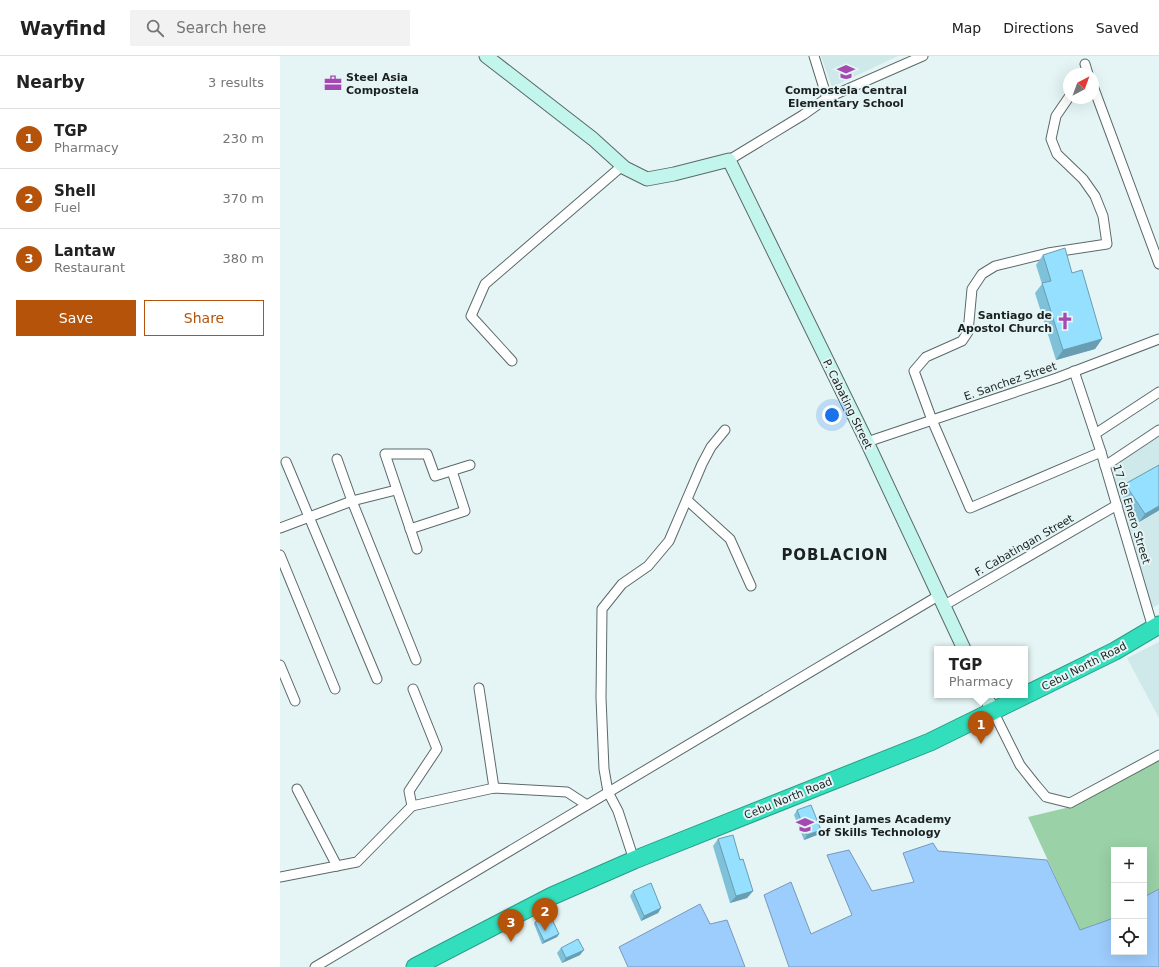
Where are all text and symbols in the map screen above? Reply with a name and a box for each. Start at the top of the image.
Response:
search box [130,10,410,46]
text: Wayfind [20,17,106,39]
icon: search [144,17,166,39]
text: Search here [176,19,266,37]
text: Map [952,20,981,36]
text: Directions [1003,20,1074,36]
text: Saved [1096,20,1139,36]
school or university icon: Compostela Central Elementary School [836,62,856,82]
north arrow [1063,68,1099,104]
place label: Steel Asia Compostela [346,71,419,97]
text: Nearby [16,72,85,92]
office icon: Steel Asia Compostela [323,73,343,93]
text: 3 results [208,75,264,90]
place label: Compostela Central Elementary School [785,84,907,110]
text: TGP [54,122,88,140]
text: 1 [24,131,34,146]
text: 230 m [222,131,264,146]
text: Pharmacy [54,140,119,155]
text: Shell [54,182,96,200]
text: 2 [24,191,34,206]
text: 370 m [222,191,264,206]
text: Fuel [54,200,81,215]
text: Lantaw [54,242,116,260]
text: 3 [24,251,34,266]
text: 380 m [222,251,264,266]
text: Restaurant [54,260,125,275]
button: Save [16,300,136,336]
button: Share [144,300,264,336]
place label: Santiago de Apostol Church [958,309,1052,335]
church icon: Santiago de Apostol Church [1055,311,1075,331]
street label: P. Cabating Street [820,357,875,452]
street label: E. Sanchez Street [962,359,1059,403]
your location [822,405,842,425]
street label: 17 de Enero Street [1110,463,1153,566]
street label: F. Cabatingan Street [973,512,1076,579]
district label: POBLACION [781,546,889,564]
street label: Cebu North Road [1040,639,1129,694]
popup [934,646,1028,698]
text: TGP [949,656,982,674]
text: Pharmacy [949,674,1013,689]
pin: 1 [968,711,994,744]
street label: Cebu North Road [742,775,834,822]
place label: Saint James Academy of Skills Technology [818,813,951,839]
school or university icon: Saint James Academy of Skills Technology [795,815,815,835]
map controls [1111,847,1147,955]
button: + [1111,847,1147,883]
button: − [1111,883,1147,919]
pin: 2 [532,898,558,931]
pin: 3 [498,909,524,942]
button: locate [1111,919,1147,955]

